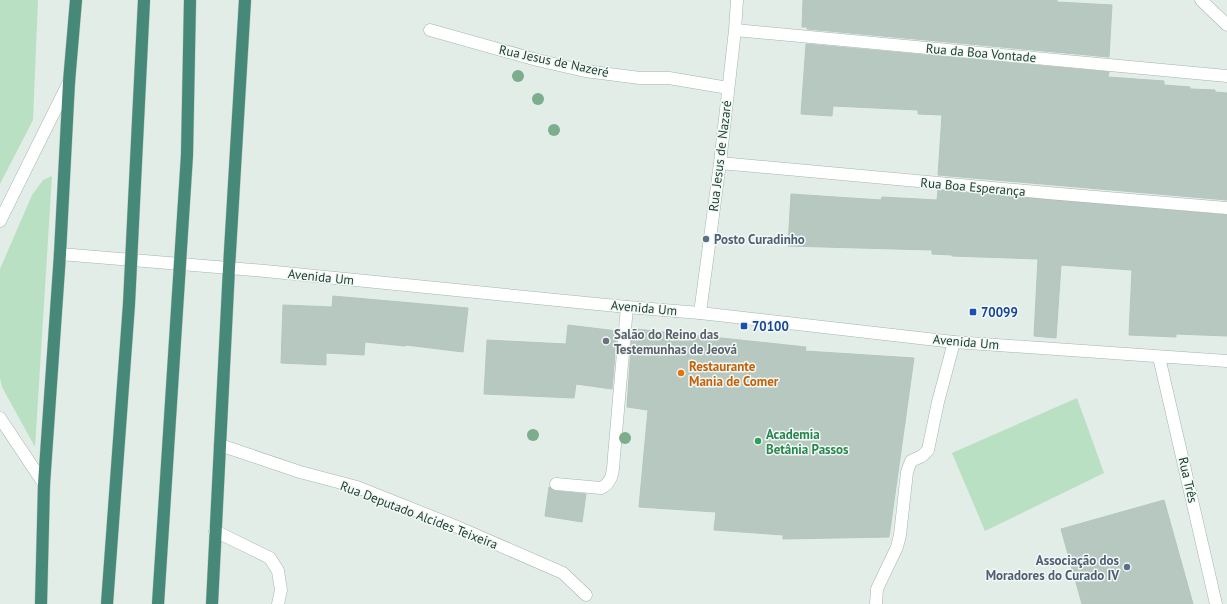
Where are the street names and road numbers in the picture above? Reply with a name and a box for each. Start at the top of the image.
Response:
street label: Rua da Boa Vontade [925,40,1037,66]
street label: Rua Jesus de Nazeré [498,41,610,81]
street label: Rua Jesus de Nazaré [705,99,735,213]
street label: Rua Boa Esperança [920,174,1026,200]
street label: Avenida Um [287,265,355,289]
street label: Avenida Um [610,297,678,319]
street label: Avenida Um [932,331,1000,353]
street label: Rua Três [1174,455,1202,505]
street label: Rua Deputado Alcides Teixeira [338,477,500,553]

